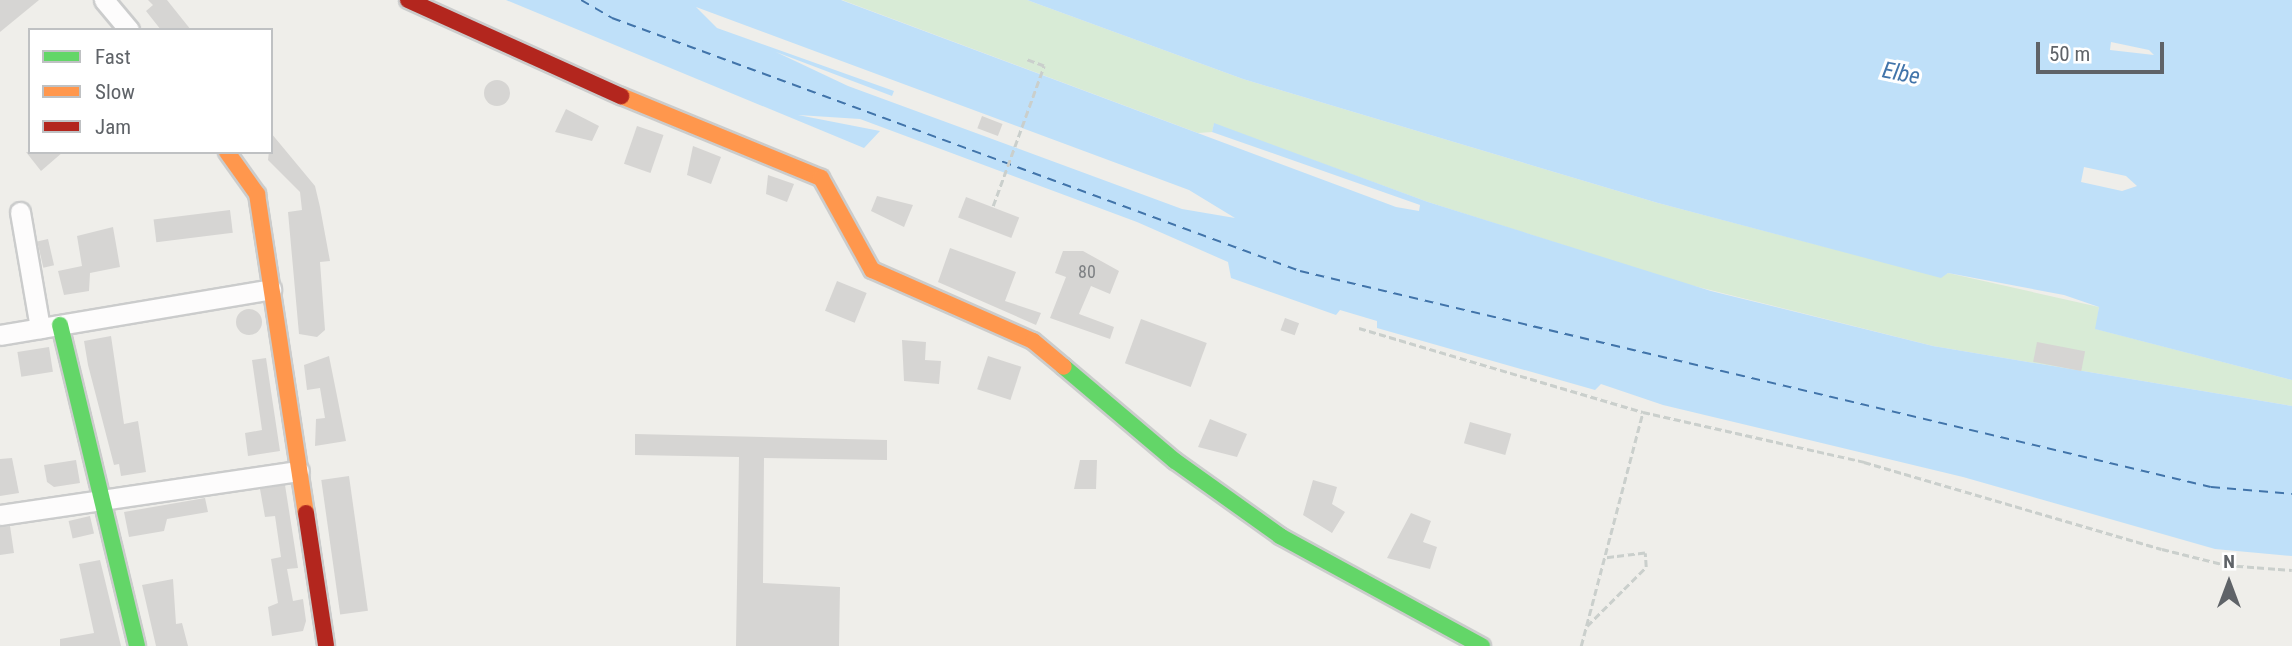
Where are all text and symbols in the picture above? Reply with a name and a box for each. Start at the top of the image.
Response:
legend [28,28,273,154]
scale bar [2040,28,2168,72]
text: 50 m [2049,42,2090,66]
text: Fast [95,45,131,69]
water label: Elbe [1880,57,1922,91]
text: Slow [95,80,135,104]
text: Jam [95,115,131,139]
house number: 80 [1078,261,1096,283]
north arrow [2194,548,2264,618]
text: N [2223,550,2235,573]

